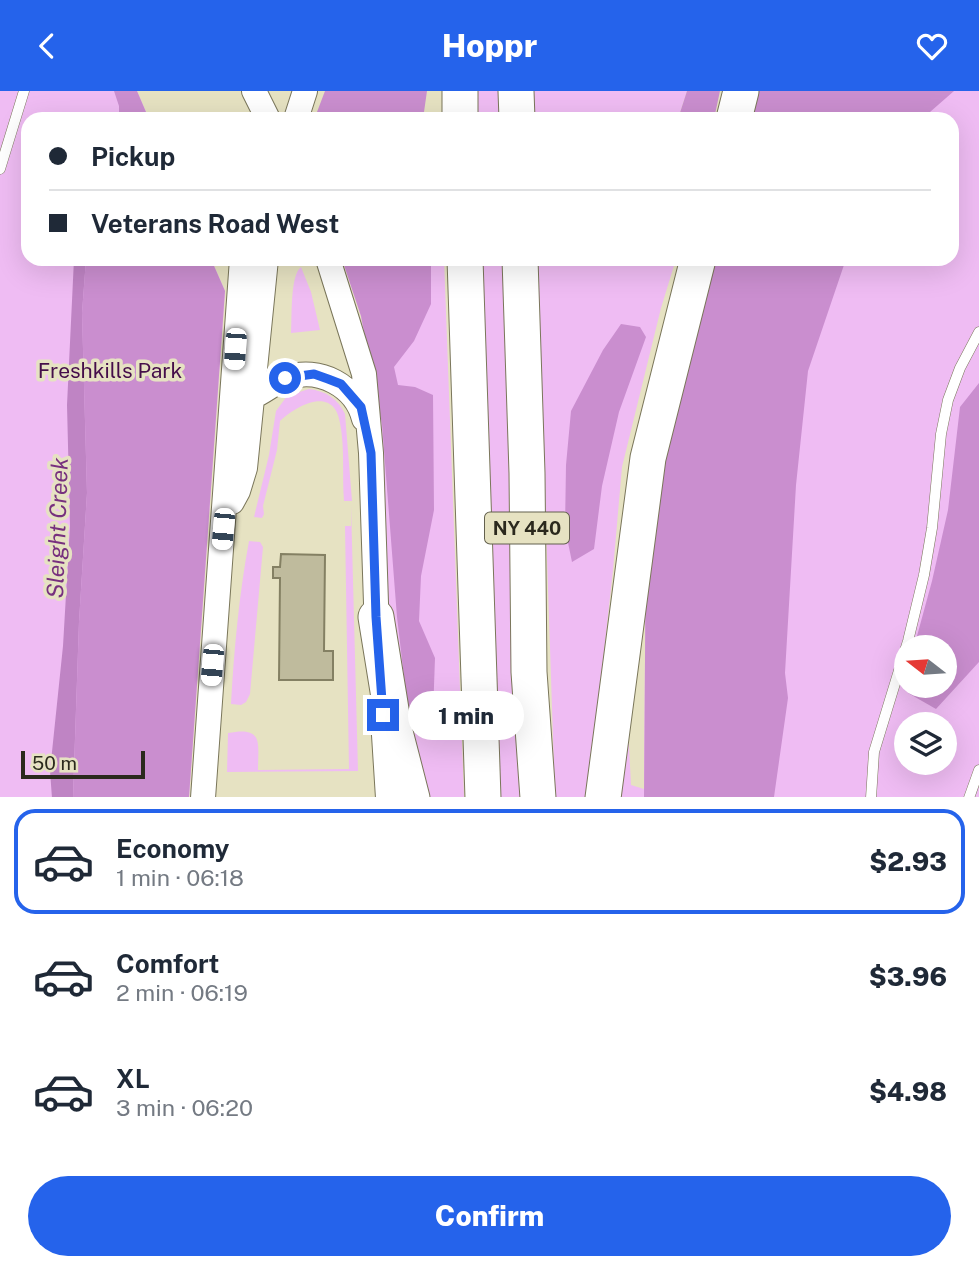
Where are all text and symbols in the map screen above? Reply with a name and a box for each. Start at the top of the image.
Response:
icon: back [28,27,66,65]
text: Hoppr [442,27,537,64]
icon: heart [913,27,951,65]
text: Pickup [91,141,175,172]
text: Veterans Road West [91,208,339,239]
car [224,327,247,371]
park label: Freshkills Park [38,358,183,383]
route start [269,362,301,394]
water label: Sleight Creek [41,456,73,599]
car [211,507,236,551]
road number: NY 440 [485,513,569,543]
north arrow [894,635,957,698]
map controls [894,635,957,775]
car [200,643,225,687]
callout: 1 min [408,691,523,739]
route end [367,699,399,731]
text: 1 min [438,702,494,729]
button: layers [894,712,957,775]
scale bar [21,748,145,780]
text: 50 m [32,752,77,774]
icon: car [32,830,95,893]
text: Economy [116,833,229,864]
text: $2.93 [869,846,947,877]
text: 1 min · 06:18 [116,864,244,891]
icon: car [32,945,95,1008]
text: Comfort [116,948,219,979]
text: $3.96 [869,961,947,992]
text: 2 min · 06:19 [116,979,248,1006]
icon: car [32,1060,95,1123]
text: XL [116,1063,150,1094]
text: $4.98 [869,1076,947,1107]
text: 3 min · 06:20 [116,1094,253,1121]
button: Confirm [28,1176,951,1256]

